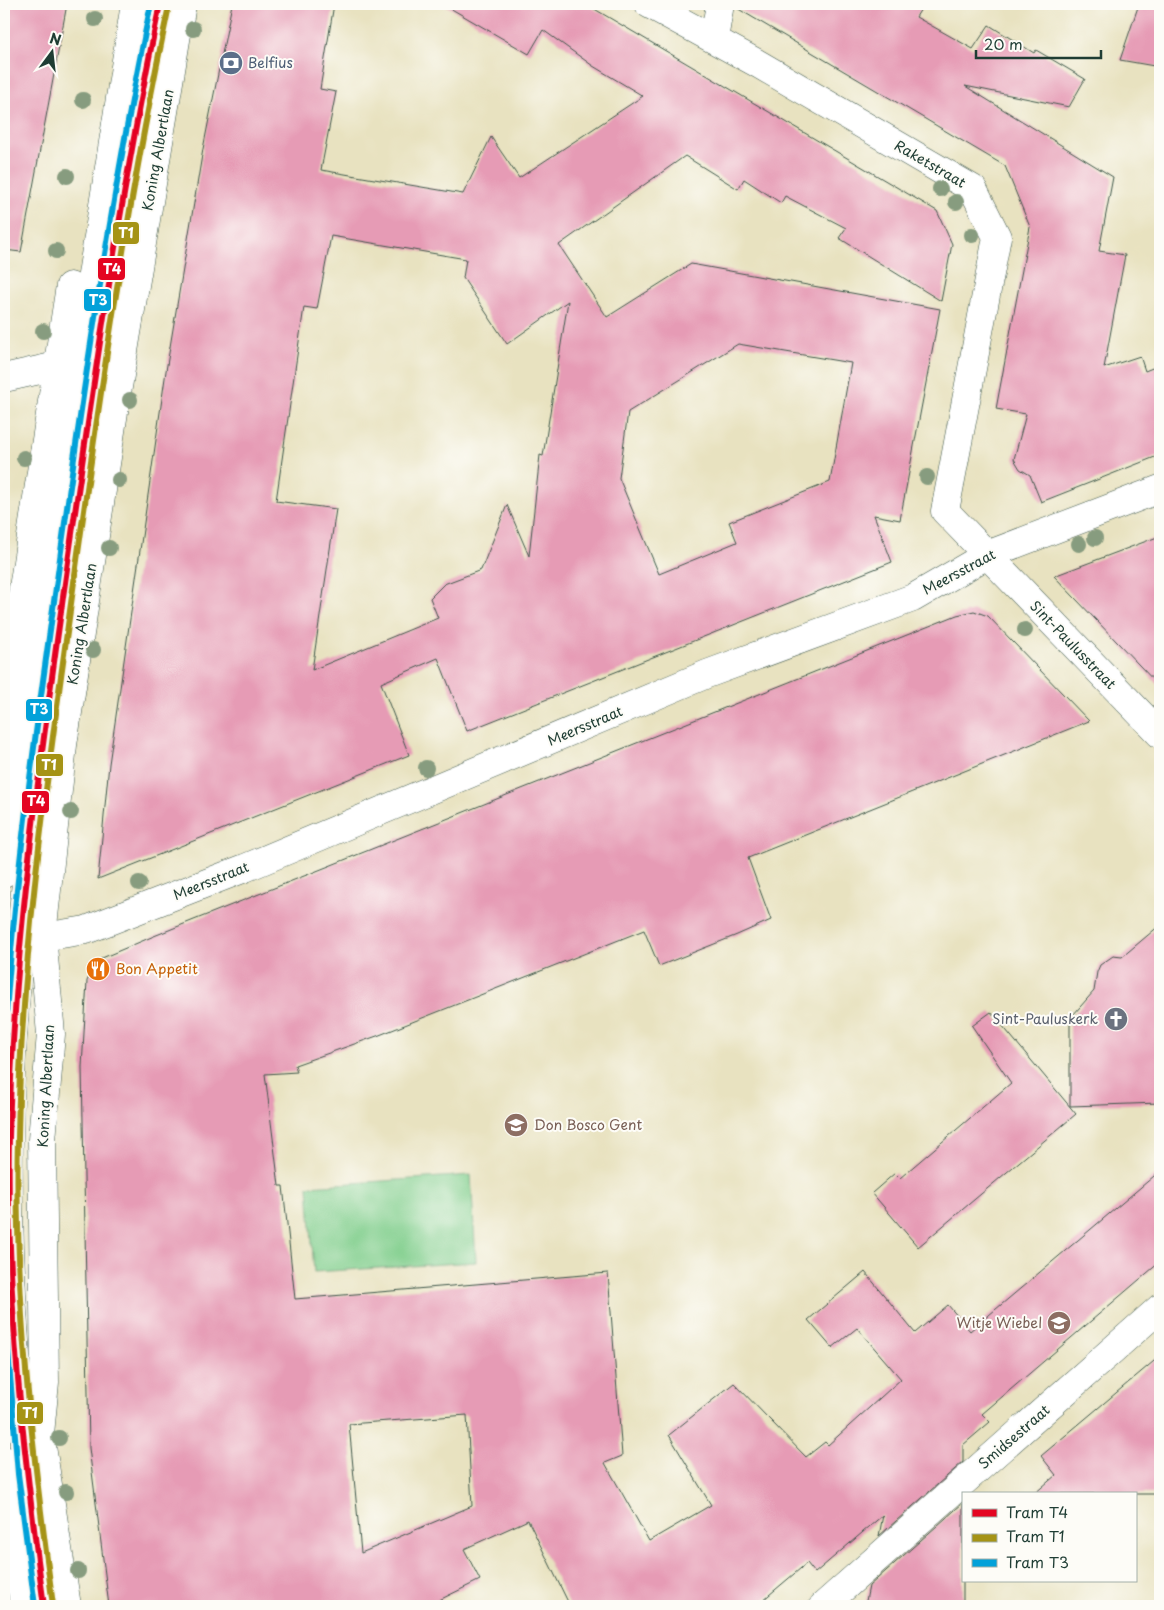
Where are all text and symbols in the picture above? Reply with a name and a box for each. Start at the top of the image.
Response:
text: N [47,27,64,51]
north arrow [28,28,78,78]
scale bar [976,28,1102,60]
text: 20 m [984,32,1023,55]
bank icon: Belfius [218,50,244,76]
place label: Belfius [248,52,293,73]
street label: Koning Albertlaan [136,87,179,212]
street label: Raketstraat [891,135,970,193]
line badge: T1 [112,221,140,245]
text: T1 [118,222,134,243]
line badge: T4 [97,257,126,281]
text: T4 [103,258,122,279]
line badge: T3 [83,288,112,312]
text: T3 [89,289,107,310]
street label: Meersstraat [919,544,999,600]
street label: Koning Albertlaan [62,562,102,686]
street label: Sint-Paulusstraat [1026,596,1121,694]
line badge: T3 [25,698,53,722]
text: T3 [30,698,48,719]
street label: Meersstraat [544,700,626,751]
line badge: T1 [35,753,64,777]
text: T1 [41,754,57,775]
line badge: T4 [21,790,50,814]
text: T4 [27,790,46,811]
street label: Meersstraat [170,856,252,905]
restaurant icon: Bon Appetit [85,956,111,982]
place label: Bon Appetit [116,958,198,979]
church icon: Sint-Pauluskerk [1103,1006,1129,1032]
place label: Sint-Pauluskerk [992,1008,1098,1029]
street label: Koning Albertlaan [32,1024,59,1148]
school or university icon: Don Bosco Gent [503,1112,529,1138]
place label: Don Bosco Gent [534,1114,642,1135]
school or university icon: Witje Wiebel [1046,1310,1072,1336]
place label: Witje Wiebel [957,1312,1042,1333]
street label: Smidsestraat [973,1399,1054,1474]
line badge: T1 [16,1401,44,1425]
text: T1 [22,1402,38,1423]
legend [962,1492,1136,1582]
text: Tram T4 [1006,1500,1068,1523]
text: Tram T1 [1006,1524,1065,1547]
text: Tram T3 [1006,1550,1069,1573]

